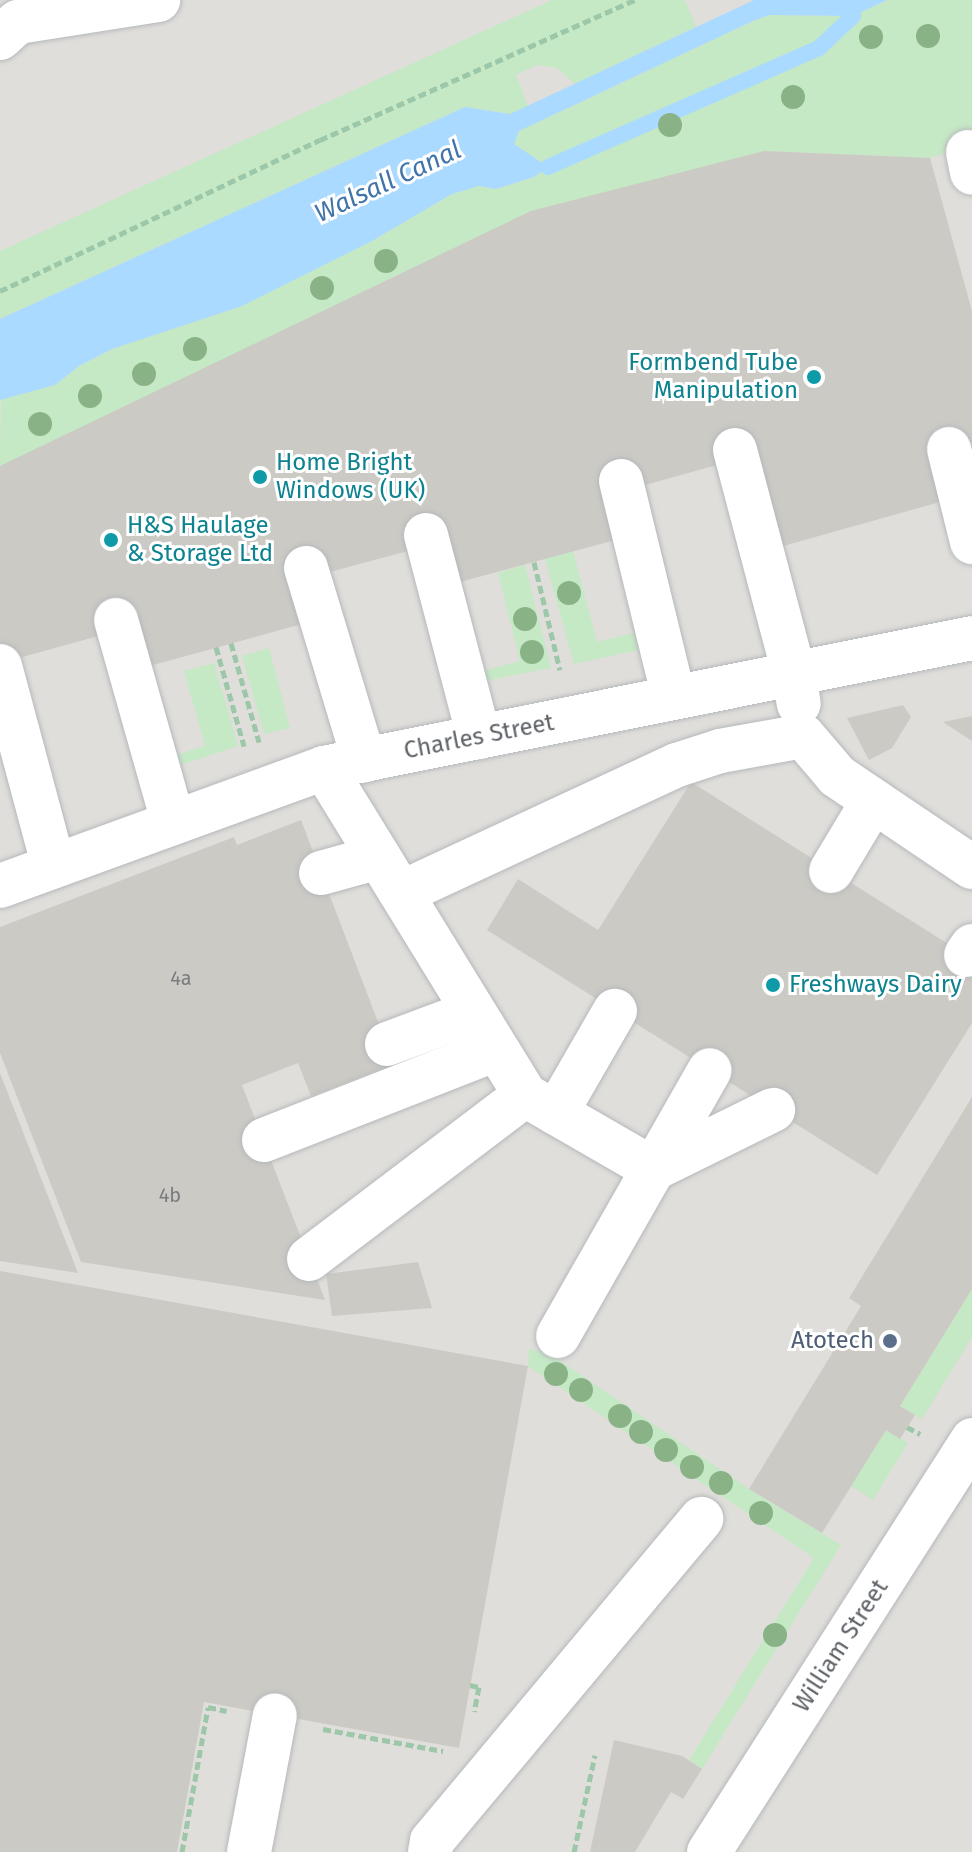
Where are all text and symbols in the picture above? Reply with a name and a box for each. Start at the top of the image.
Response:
water label: Walsall Canal [310,134,466,230]
place label: Formbend Tube Manipulation [628,349,798,405]
marker: Formbend Tube Manipulation [805,368,823,386]
place label: Home Bright Windows (UK) [276,449,425,505]
marker: Home Bright Windows (UK) [251,468,269,486]
place label: H&S Haulage & Storage Ltd [127,512,273,568]
marker: H&S Haulage & Storage Ltd [102,531,120,549]
street label: Charles Street [402,708,556,766]
house number: 4a [170,966,192,990]
place label: Freshways Dairy [789,971,962,999]
marker: Freshways Dairy [764,976,782,994]
house number: 4b [159,1183,181,1207]
place label: Atotech [791,1327,874,1355]
marker: Atotech [881,1332,899,1350]
street label: William Street [787,1574,895,1718]

